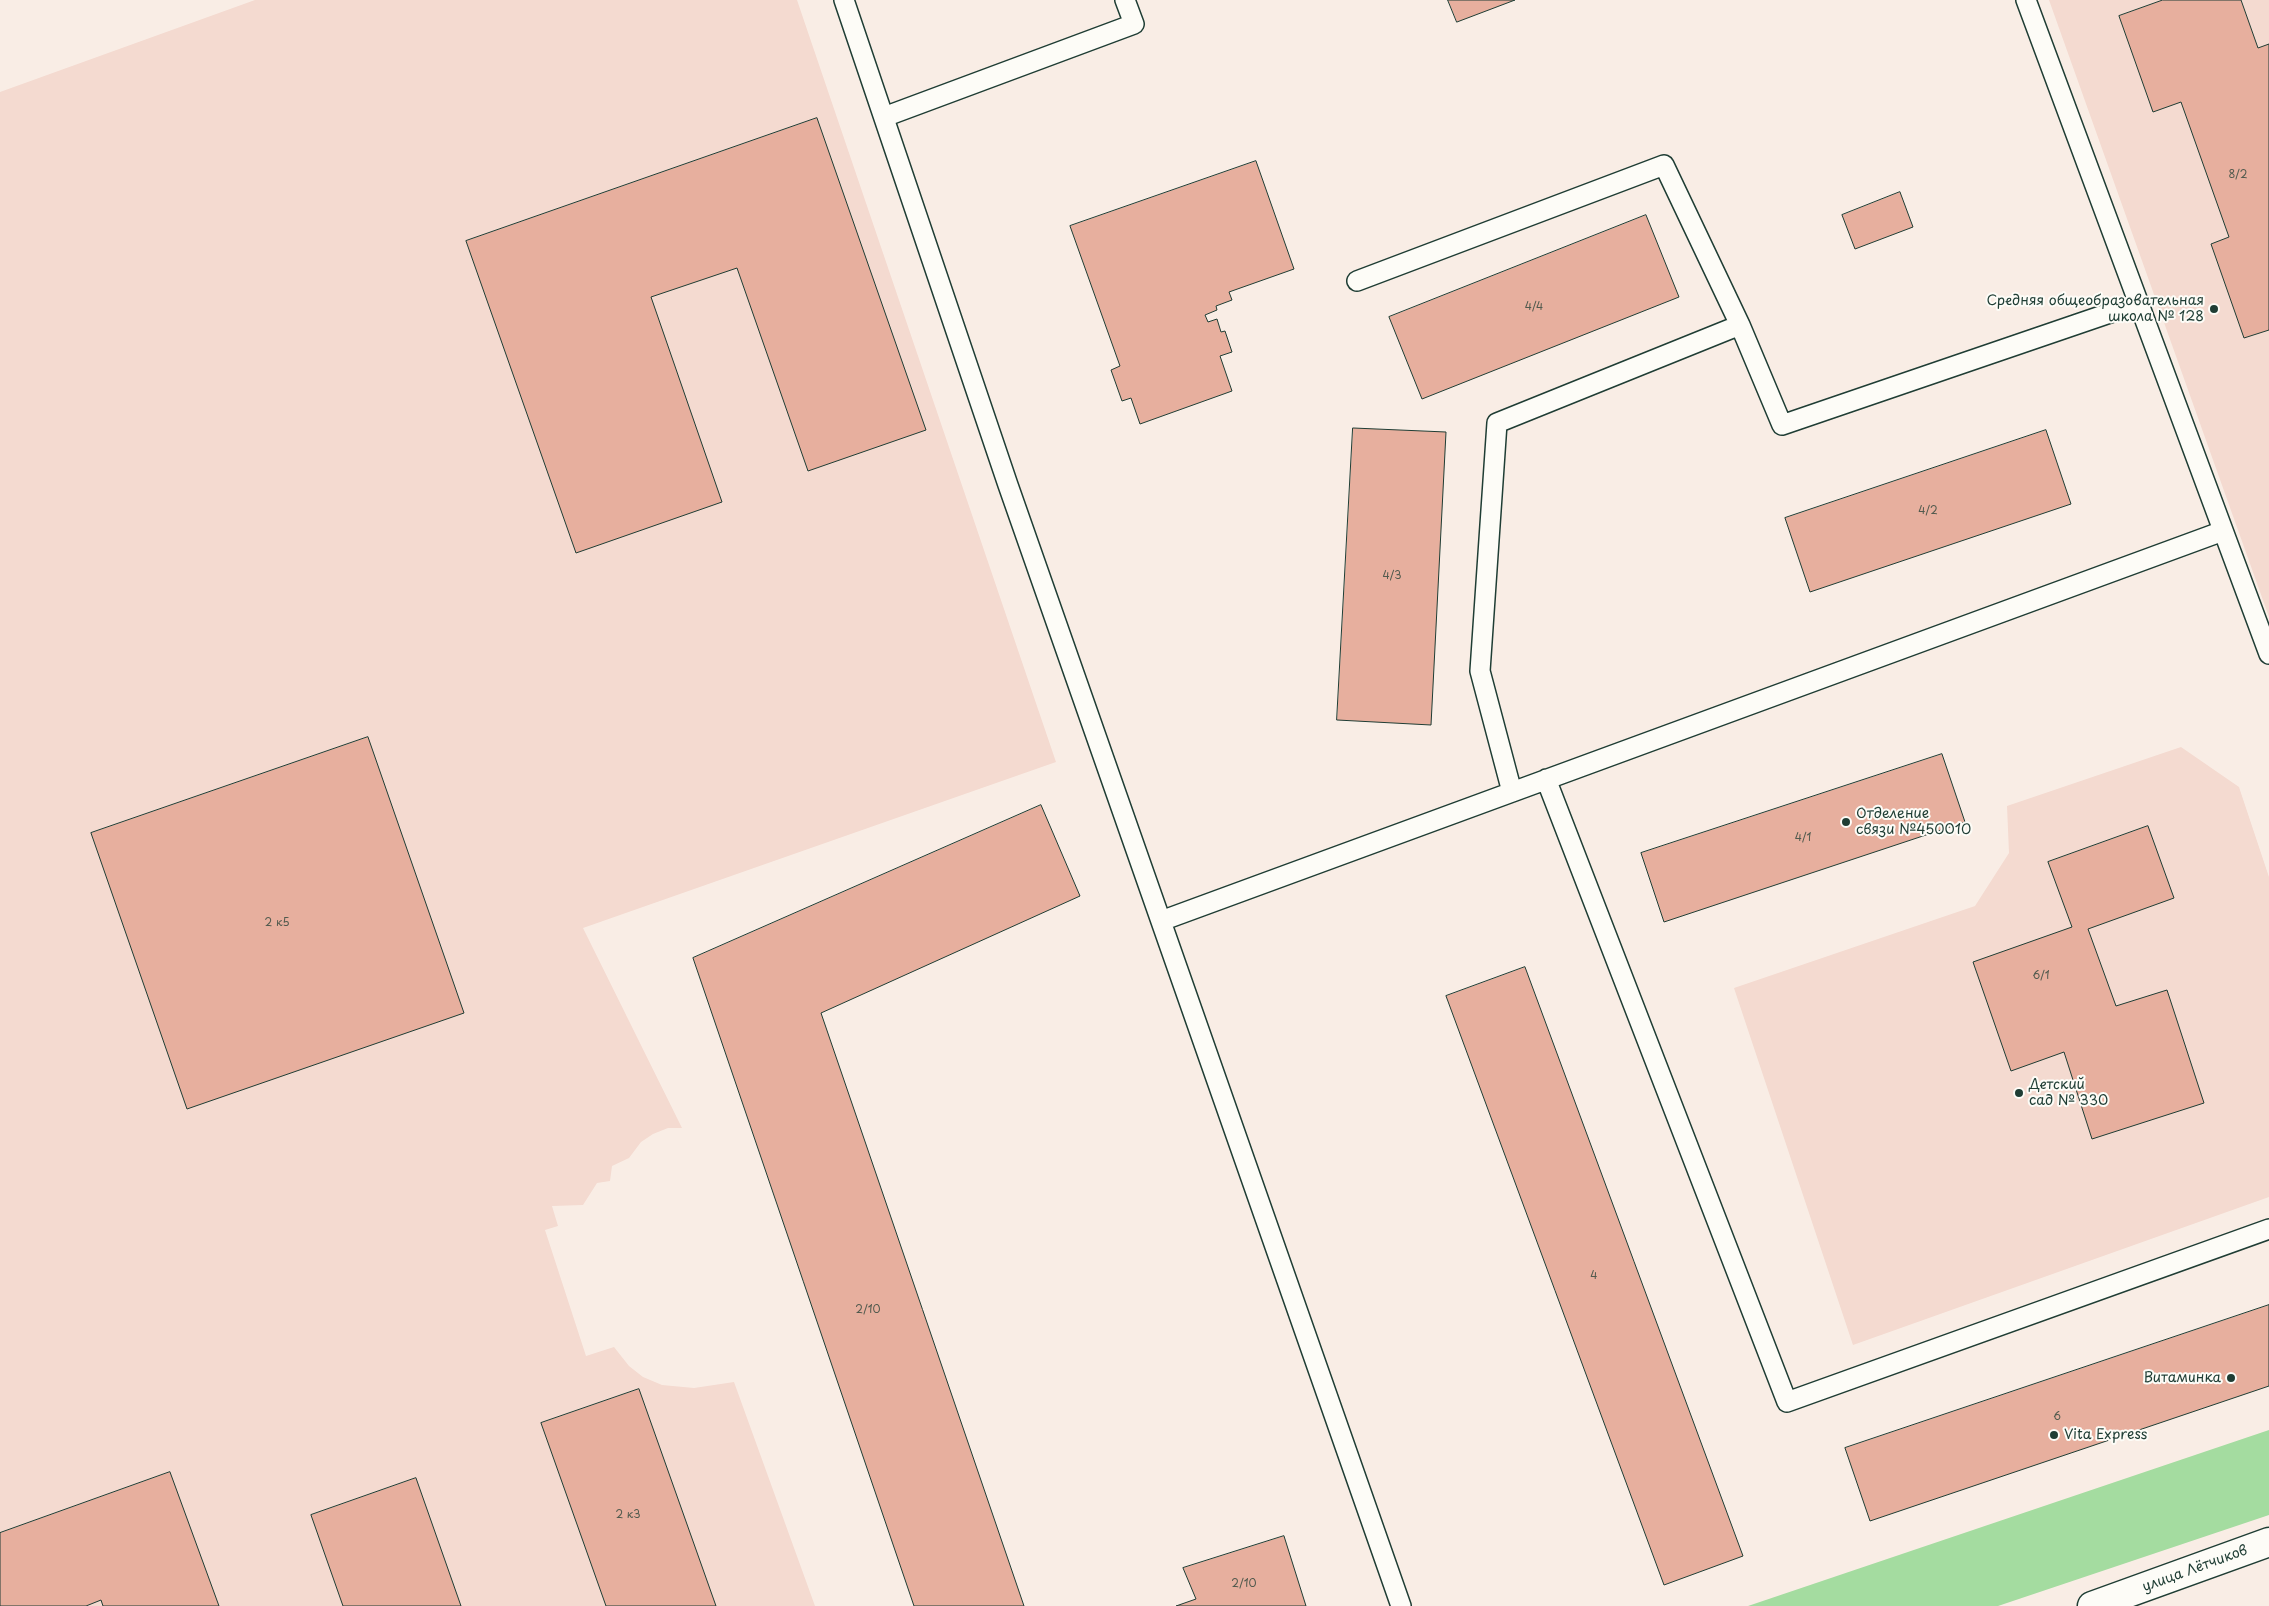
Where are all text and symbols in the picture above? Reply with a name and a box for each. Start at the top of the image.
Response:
house number: 8/2 [2228,168,2248,182]
place label: Средняя общеобразовательная школа № 128 [1986,293,2204,326]
house number: 4/4 [1525,300,1543,314]
marker: Средняя общеобразовательная школа № 128 [2208,303,2220,315]
house number: 4/2 [1918,504,1938,518]
house number: 4/3 [1382,569,1402,583]
place label: Отделение связи №450010 [1856,806,1971,839]
marker: Отделение связи №450010 [1840,816,1852,828]
house number: 4/1 [1795,831,1811,845]
house number: 2 к5 [265,916,289,930]
house number: 6/1 [2032,969,2050,983]
place label: Детский сад № 330 [2029,1077,2108,1110]
marker: Детский сад № 330 [2013,1087,2025,1099]
house number: 4 [1590,1269,1598,1283]
house number: 2/10 [855,1303,881,1317]
place label: Витаминка [2144,1370,2221,1386]
marker: Витаминка [2225,1372,2237,1384]
house number: 6 [2053,1410,2061,1424]
place label: Vita Express [2064,1427,2147,1443]
marker: Vita Express [2048,1429,2060,1441]
house number: 2 к3 [615,1508,641,1522]
street label: улица Лётчиков [2140,1542,2250,1596]
house number: 2/10 [1231,1577,1257,1591]

